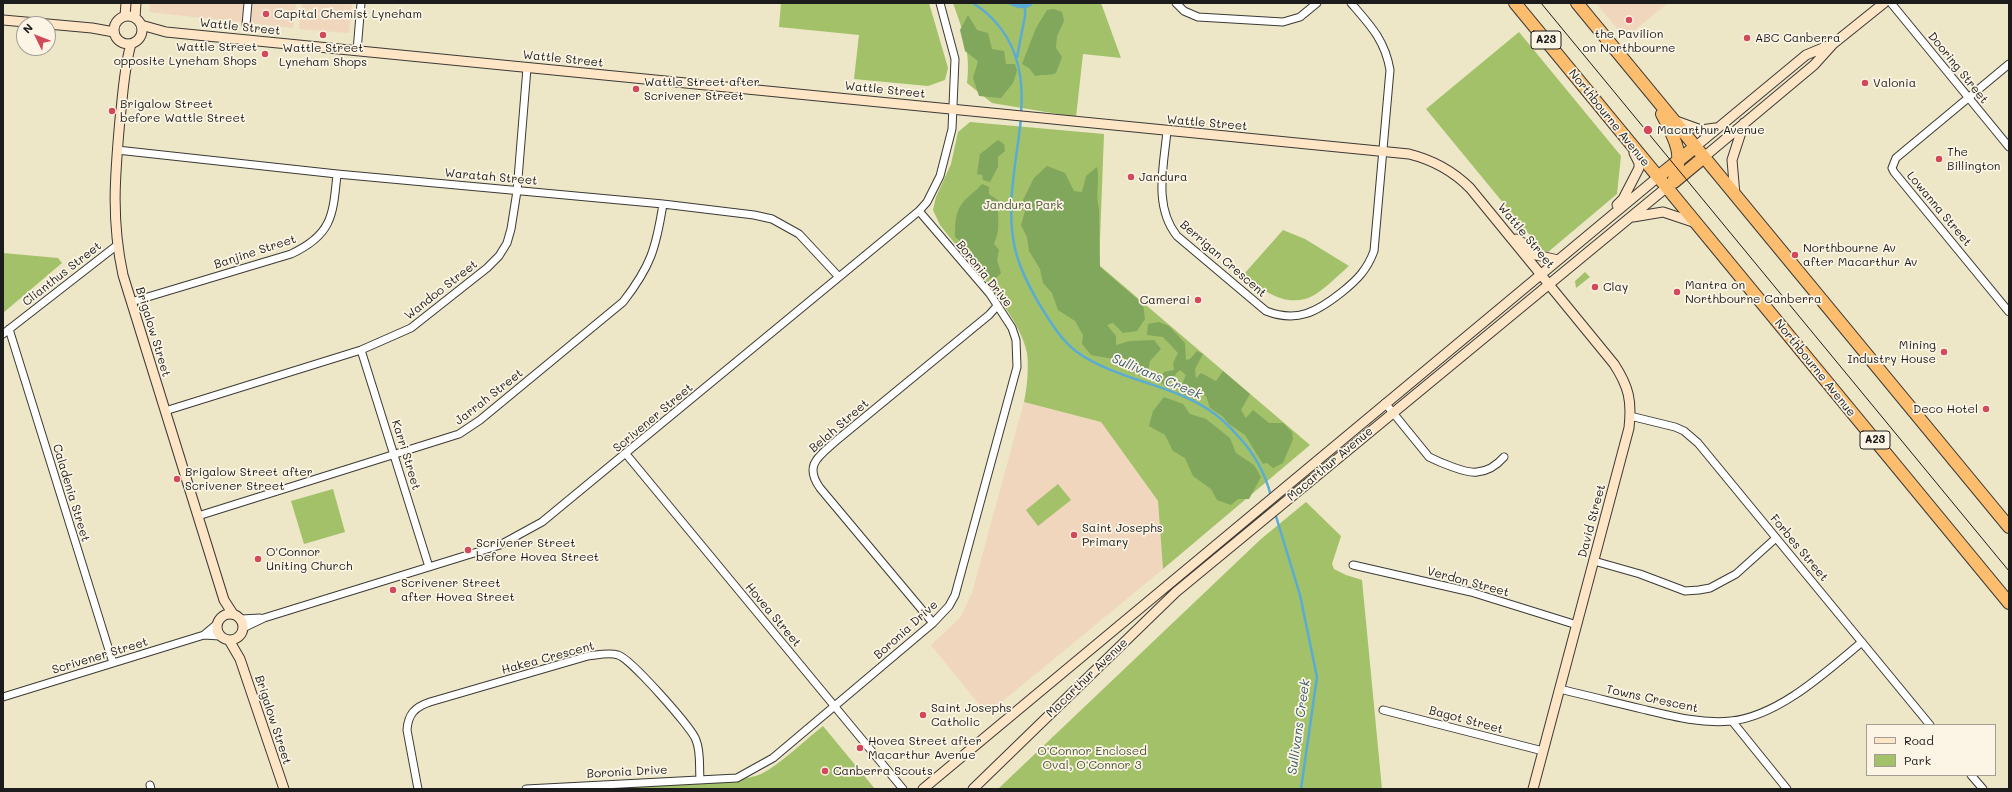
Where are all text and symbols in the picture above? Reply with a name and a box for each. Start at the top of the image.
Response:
place label: Capital Chemist Lyneham [274,7,422,21]
marker: Capital Chemist Lyneham [261,9,271,19]
marker: the Pavilion on Northbourne [1624,15,1634,25]
north arrow [16,16,56,56]
street label: Wattle Street [199,16,281,38]
text: N [19,20,36,36]
place label: the Pavilion on Northbourne [1582,27,1676,55]
street label: Dooring Street [1925,29,1991,107]
marker: Wattle Street Lyneham Shops [318,30,328,40]
road number: A23 [1531,31,1561,49]
place label: ABC Canberra [1755,31,1840,45]
marker: ABC Canberra [1742,33,1752,43]
place label: Wattle Street opposite Lyneham Shops [114,40,257,68]
place label: Wattle Street Lyneham Shops [279,41,367,69]
street label: Wattle Street [522,48,604,70]
marker: Wattle Street opposite Lyneham Shops [260,49,270,59]
street label: Northbourne Avenue [1565,67,1653,169]
place label: Wattle Street after Scrivener Street [644,75,760,103]
place label: Valonia [1873,76,1916,90]
marker: Valonia [1860,78,1870,88]
street label: Wattle Street [844,79,926,101]
marker: Wattle Street after Scrivener Street [631,84,641,94]
place label: Brigalow Street before Wattle Street [120,97,245,125]
marker: Brigalow Street before Wattle Street [107,106,117,116]
street label: Wattle Street [1166,112,1248,134]
place label: Macarthur Avenue [1657,123,1765,137]
marker: Macarthur Avenue [1642,124,1654,136]
place label: The Billington [1947,145,2000,173]
marker: The Billington [1934,154,1944,164]
street label: Waratah Street [444,166,538,188]
street label: Lowanna Street [1904,169,1974,249]
place label: Jandura [1139,170,1187,184]
marker: Jandura [1126,172,1136,182]
park label: Jandura Park [983,198,1063,212]
street label: Wattle Street [1494,200,1558,272]
street label: Berrigan Crescent [1177,218,1269,300]
street label: Banjine Street [212,232,298,272]
street label: Boronia Drive [953,238,1015,310]
street label: Clianthus Street [20,239,104,309]
place label: Northbourne Av after Macarthur Av [1803,241,1917,269]
marker: Northbourne Av after Macarthur Av [1790,250,1800,260]
street label: Wandoo Street [402,257,480,323]
place label: Mantra on Northbourne Canberra [1685,278,1822,306]
place label: Clay [1603,280,1628,294]
marker: Clay [1590,282,1600,292]
street label: Brigalow Street [133,285,173,379]
marker: Mantra on Northbourne Canberra [1672,287,1682,297]
place label: Camerai [1140,293,1190,307]
marker: Camerai [1193,295,1203,305]
street label: Northbourne Avenue [1771,317,1859,419]
place label: Mining Industry House [1847,338,1936,366]
marker: Mining Industry House [1939,347,1949,357]
water label: Sullivans Creek [1110,351,1204,403]
street label: Jarrah Street [452,366,526,428]
street label: Scrivener Street [610,381,696,455]
street label: Belah Street [806,396,872,456]
place label: Deco Hotel [1913,402,1978,416]
marker: Deco Hotel [1981,404,1991,414]
street label: Karri Street [389,418,423,492]
street label: Macarthur Avenue [1284,424,1376,504]
road number: A23 [1860,431,1890,449]
street label: Caladenia Street [49,442,93,544]
place label: Brigalow Street after Scrivener Street [185,465,313,493]
marker: Brigalow Street after Scrivener Street [172,474,182,484]
street label: David Street [1575,483,1609,559]
street label: Forbes Street [1767,512,1831,584]
place label: Saint Josephs Primary [1082,521,1163,549]
marker: Saint Josephs Primary [1069,530,1079,540]
place label: Scrivener Street before Hovea Street [476,536,599,564]
place label: O'Connor Uniting Church [266,545,352,573]
marker: Scrivener Street before Hovea Street [463,545,473,555]
marker: O'Connor Uniting Church [253,554,263,564]
street label: Verdon Street [1425,564,1511,600]
place label: Scrivener Street after Hovea Street [401,576,515,604]
street label: Hovea Street [742,580,804,650]
marker: Scrivener Street after Hovea Street [388,585,398,595]
street label: Boronia Drive [871,598,941,662]
street label: Scrivener Street [50,635,150,677]
street label: Macarthur Avenue [1043,635,1131,721]
street label: Hakea Crescent [500,639,596,677]
street label: Brigalow Street [252,674,294,766]
water label: Sullivans Creek [1285,678,1313,776]
street label: Towns Crescent [1605,682,1699,716]
place label: Saint Josephs Catholic [931,701,1012,729]
street label: Bagot Street [1427,703,1505,737]
marker: Saint Josephs Catholic [918,710,928,720]
legend [1866,724,1996,776]
text: Road [1904,732,1934,748]
place label: Hovea Street after Macarthur Avenue [868,734,982,762]
marker: Hovea Street after Macarthur Avenue [855,743,865,753]
park label: O'Connor Enclosed Oval, O'Connor 3 [1037,744,1147,772]
text: Park [1904,752,1931,768]
street label: Boronia Drive [586,763,668,781]
place label: Canberra Scouts [833,764,933,778]
marker: Canberra Scouts [820,766,830,776]

